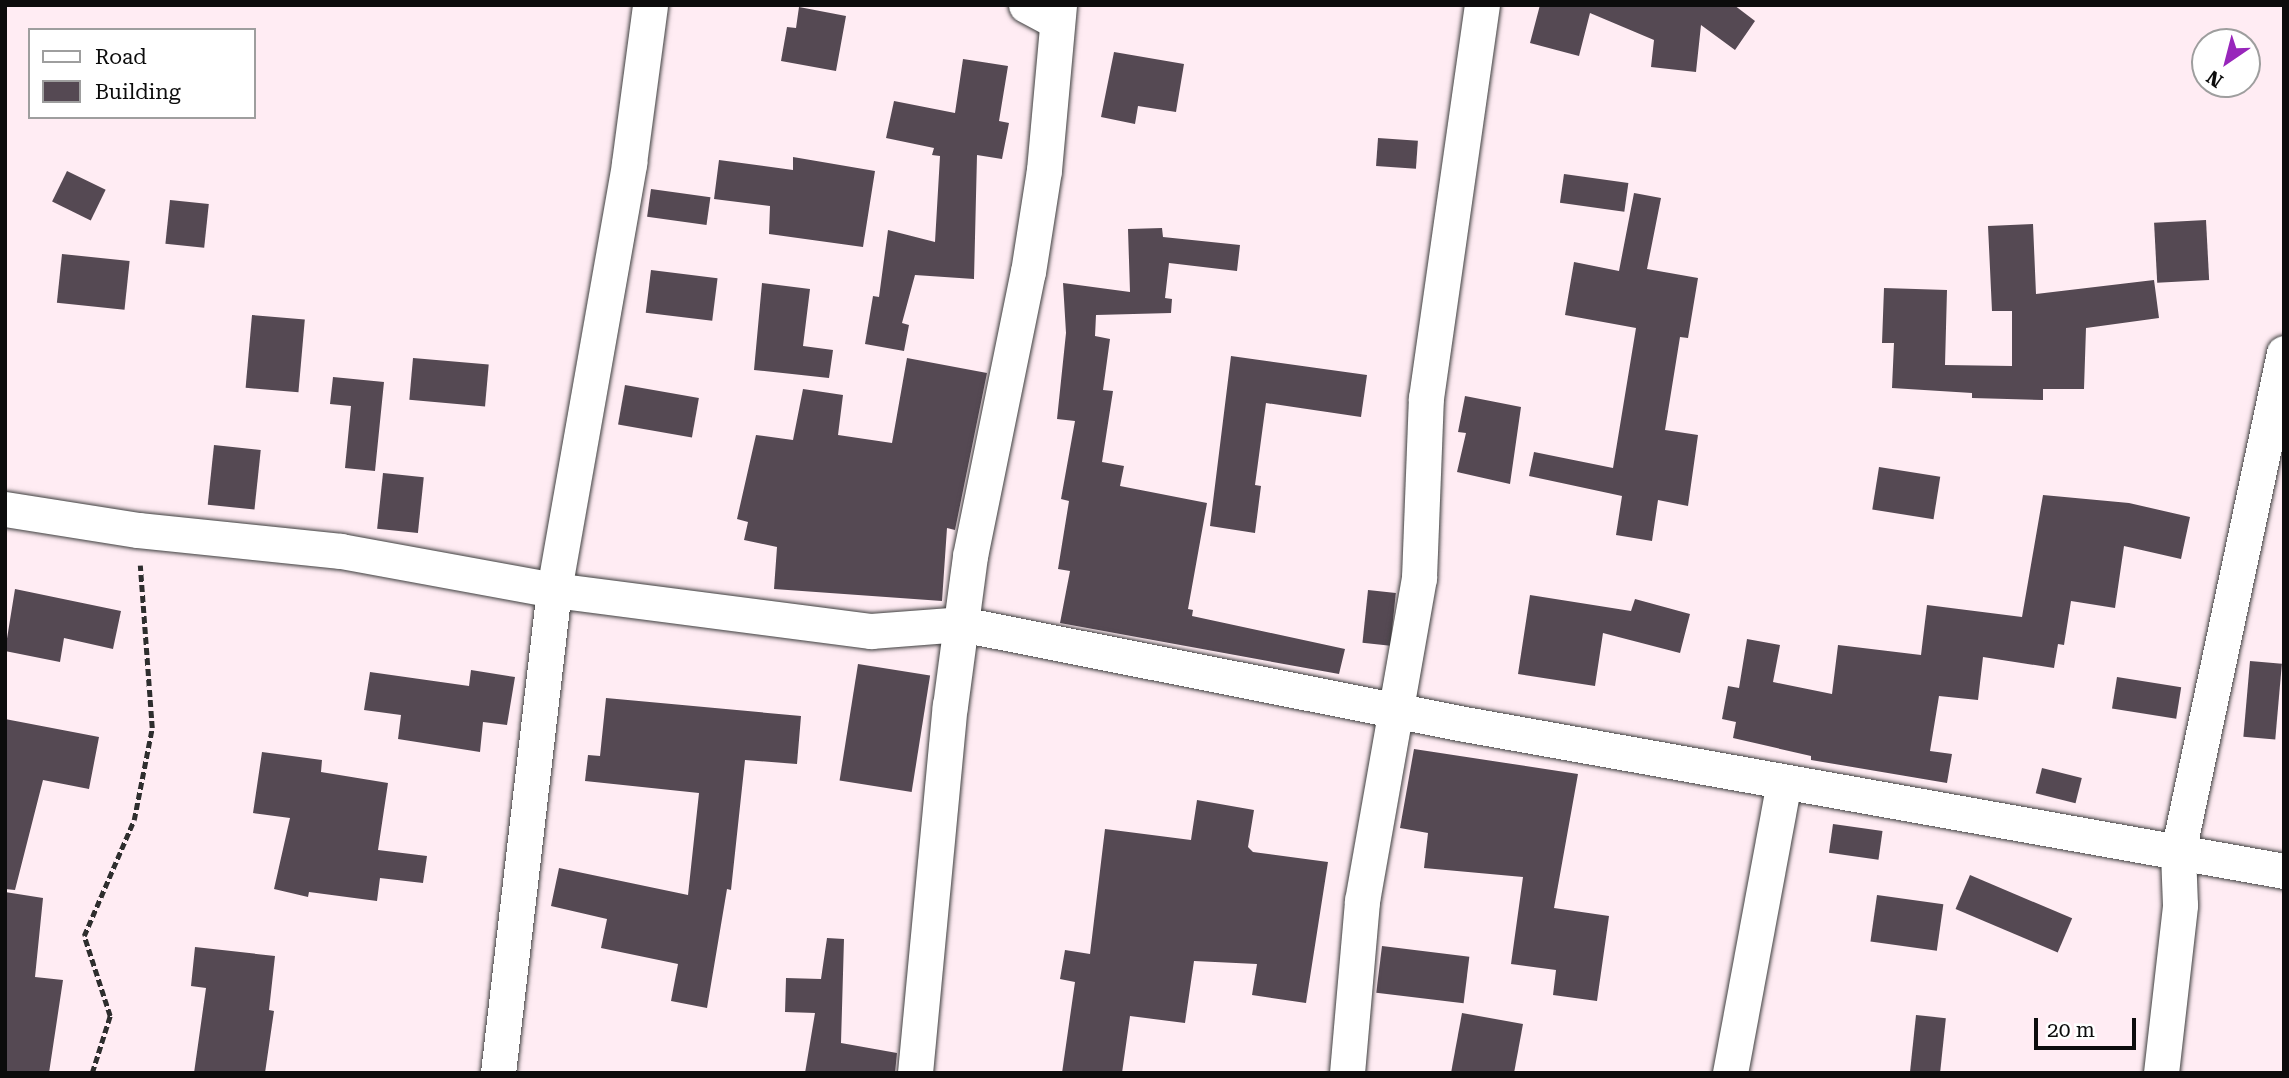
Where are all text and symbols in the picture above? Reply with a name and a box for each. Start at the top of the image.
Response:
legend [28,28,256,119]
north arrow [2191,28,2261,98]
text: Road [95,45,147,69]
text: N [2202,65,2227,93]
text: Building [95,80,181,104]
scale bar [2037,1004,2138,1048]
text: 20 m [2047,1018,2095,1042]

